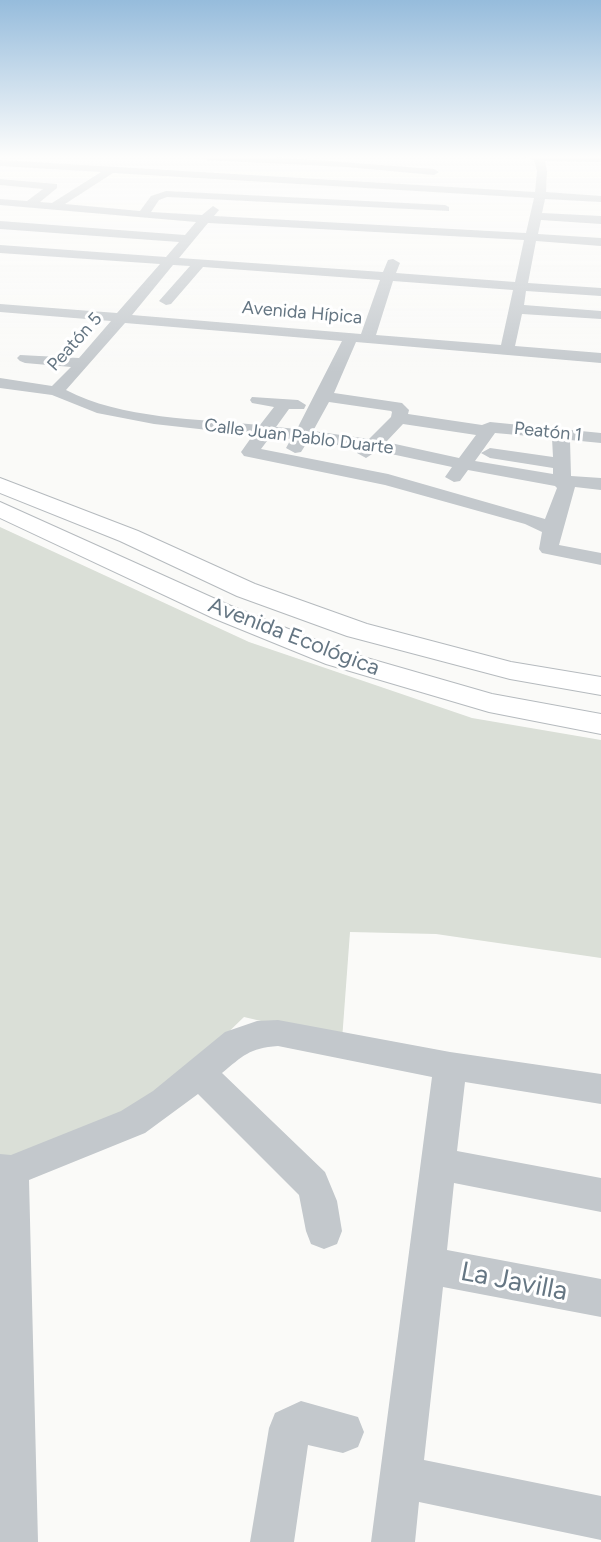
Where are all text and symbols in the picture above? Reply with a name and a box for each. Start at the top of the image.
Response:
street label: Avenida Hípica [241,297,363,329]
street label: Peatón 5 [43,308,107,376]
street label: Calle Juan Pablo Duarte [203,415,395,459]
street label: Peatón 1 [513,418,583,446]
street label: Avenida Ecológica [205,592,383,682]
street label: La Javilla [458,1256,570,1308]

